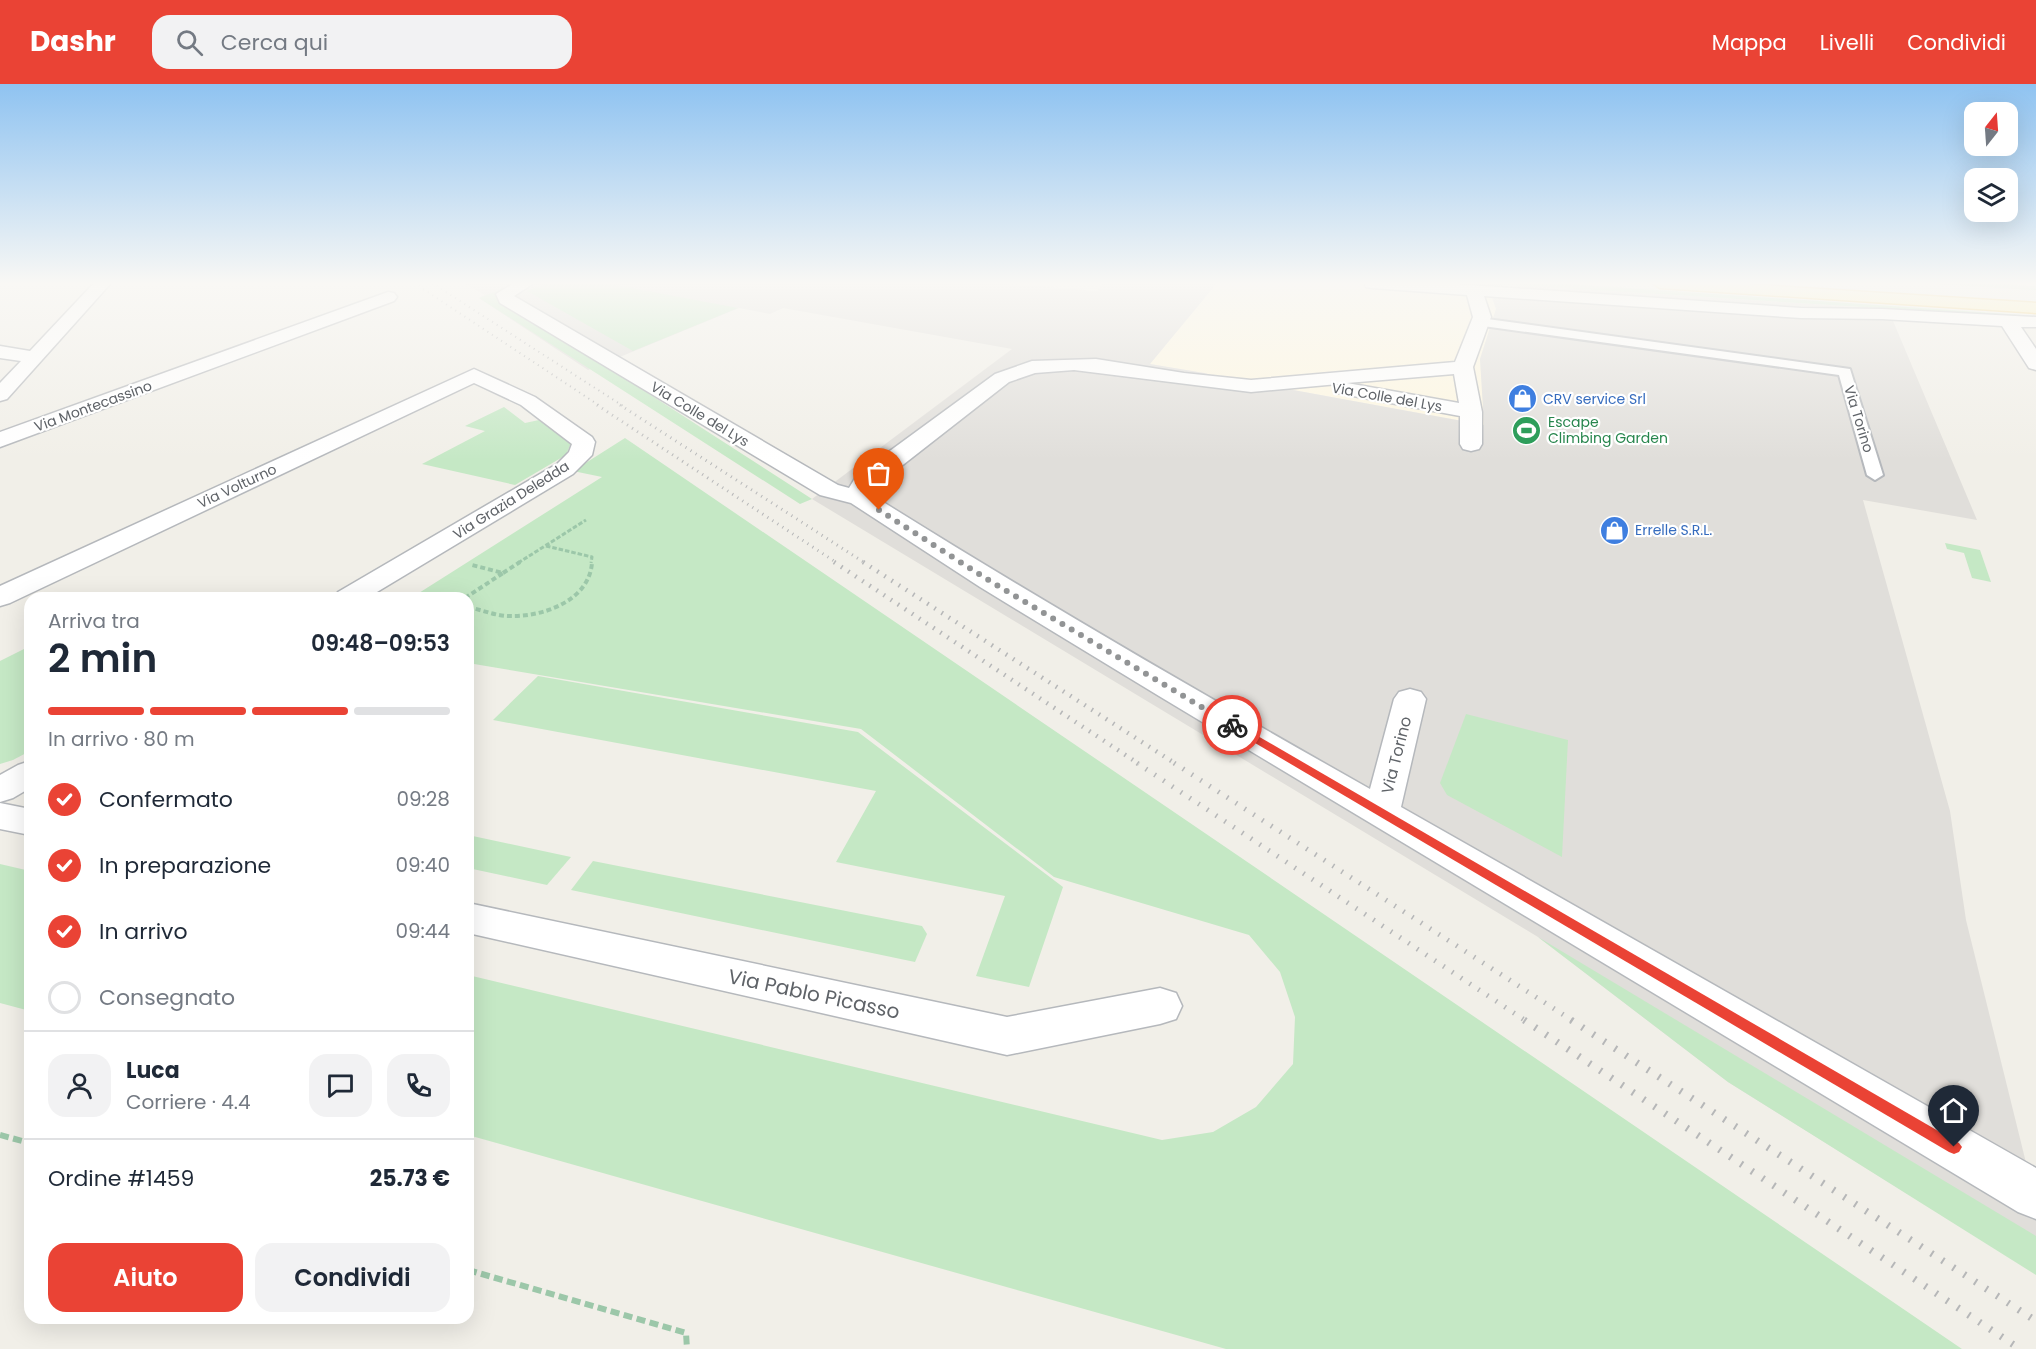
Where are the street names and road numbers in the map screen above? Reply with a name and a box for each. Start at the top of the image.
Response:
street label: Via Montecassino [31,375,155,437]
street label: Via Colle del Lys [647,377,753,451]
street label: Via Colle del Lys [1330,377,1444,417]
street label: Via Torino [1839,383,1879,455]
street label: Via Grazia Deledda [449,456,573,544]
street label: Via Volturno [194,459,280,513]
street label: Via Torino [1376,714,1417,796]
street label: Via Pablo Picasso [726,962,902,1026]

